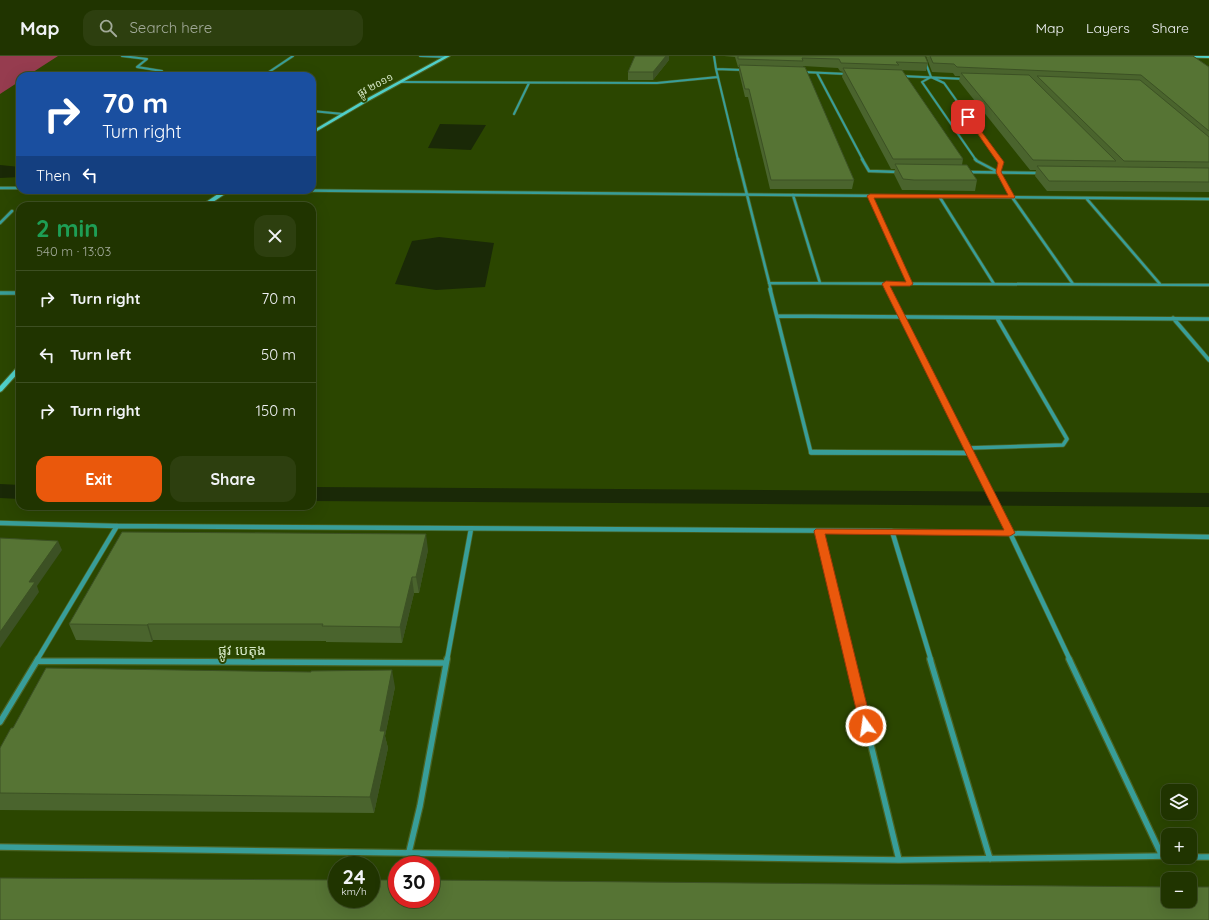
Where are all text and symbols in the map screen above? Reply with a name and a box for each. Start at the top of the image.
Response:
search box [83,10,363,46]
text: Map [20,16,59,40]
icon: search [97,17,119,39]
text: Search here [129,18,212,37]
text: Map [1035,19,1064,37]
text: Layers [1086,19,1130,37]
text: Share [1152,19,1189,37]
street label: ផ្លូវ ២០១១ [355,70,397,102]
text: 70 m [102,85,168,120]
icon: right [36,88,88,140]
pin [951,100,985,134]
icon: arrive [957,106,979,128]
text: Turn right [102,120,182,143]
icon: left [79,164,101,186]
text: Then [36,166,71,185]
text: 2 min [36,213,98,243]
button: close [254,215,296,257]
text: 540 m · 13:03 [36,243,111,259]
icon: right [36,288,58,310]
text: Turn right [70,289,141,308]
text: 70 m [262,289,296,308]
icon: left [36,344,58,366]
text: Turn left [70,345,132,364]
text: 50 m [261,345,296,364]
icon: right [36,400,58,422]
text: Turn right [70,401,141,420]
text: 150 m [256,401,296,420]
button: Exit [36,456,162,502]
button: Share [170,456,296,502]
street label: ផ្លូវ បេតុង [218,641,266,662]
position arrow [845,705,887,747]
map controls [1161,784,1197,908]
button: layers [1161,784,1197,820]
button: + [1161,828,1197,864]
speed limit sign: 30 [388,856,440,908]
text: 24 [342,864,366,889]
button: − [1161,872,1197,908]
text: km/h [341,885,367,898]

